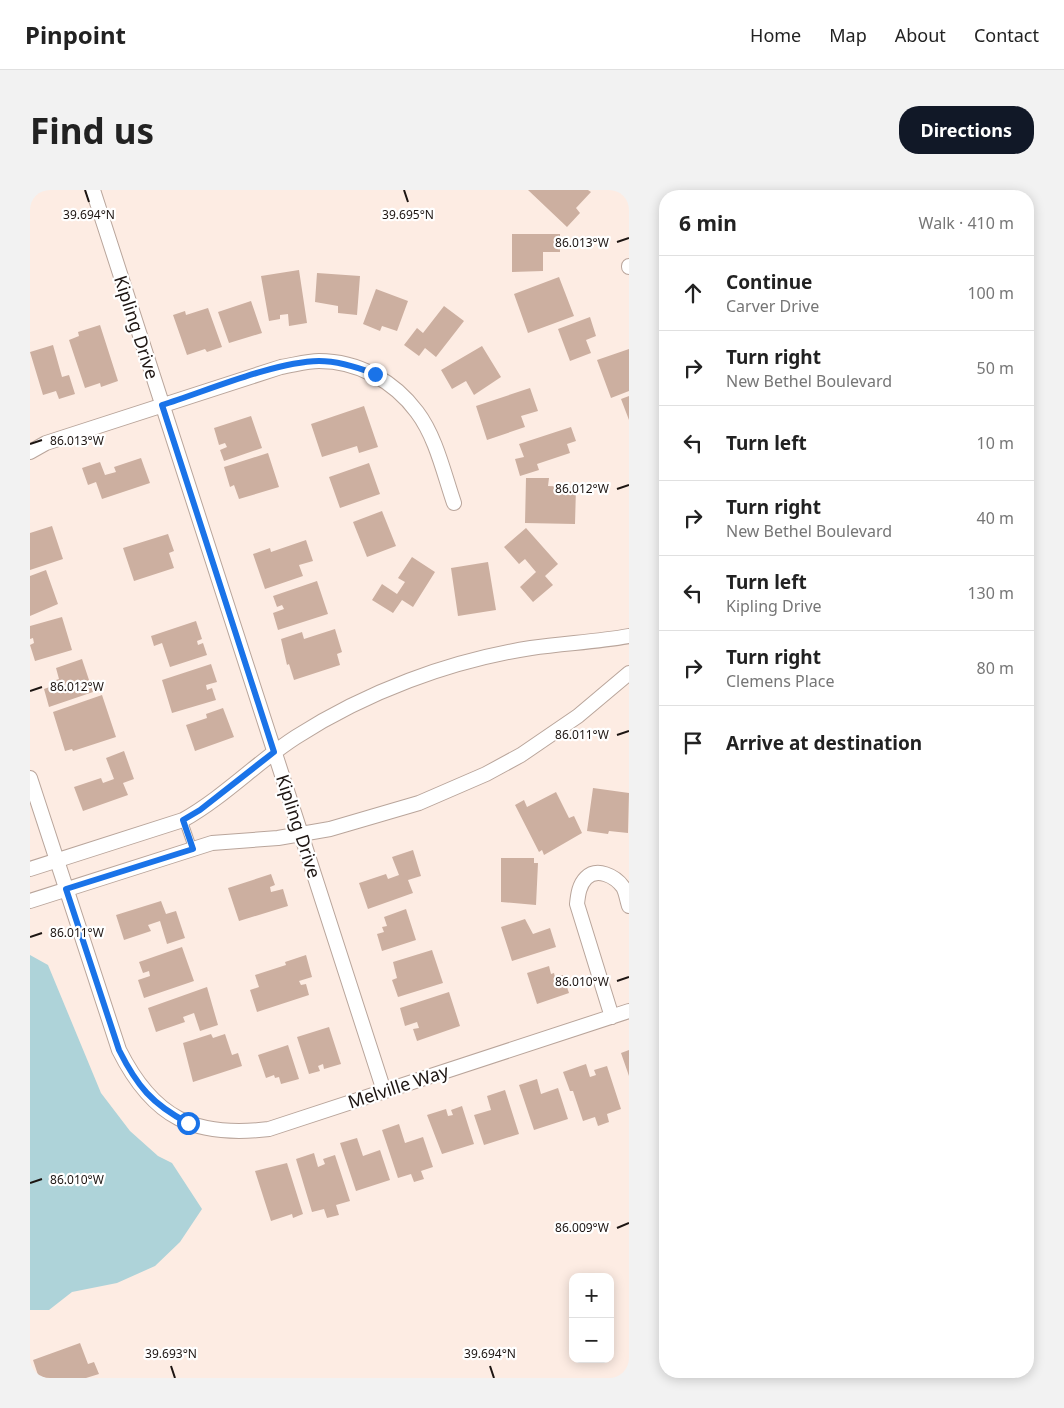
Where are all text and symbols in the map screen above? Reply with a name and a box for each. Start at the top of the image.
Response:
text: Pinpoint [25,18,126,51]
text: Home [750,23,801,47]
text: Map [829,23,867,47]
text: About [895,23,946,47]
text: Contact [974,23,1039,47]
button: Directions [899,106,1034,154]
text: Find us [30,107,154,154]
text: 39.694°N [63,206,115,223]
text: 39.695°N [382,206,434,223]
text: 6 min [679,209,737,237]
text: Walk · 410 m [919,212,1014,234]
text: 86.013°W [555,234,609,251]
text: Continue [726,269,812,295]
street label: Kipling Drive [109,272,165,382]
icon: ahead [679,279,707,307]
text: 100 m [967,282,1014,304]
text: Carver Drive [726,295,819,317]
text: Turn right [726,344,821,370]
icon: right [679,354,707,382]
text: 50 m [977,357,1014,379]
route end [364,363,387,386]
text: New Bethel Boulevard [726,370,892,392]
icon: left [679,429,707,457]
text: Turn left [726,430,807,456]
text: 86.013°W [50,432,104,449]
text: 10 m [977,432,1014,454]
text: 86.012°W [555,480,609,497]
text: Turn right [726,494,821,520]
icon: right [679,504,707,532]
text: 40 m [977,507,1014,529]
text: New Bethel Boulevard [726,520,892,542]
text: Turn left [726,569,807,595]
icon: left [679,579,707,607]
text: 130 m [967,582,1014,604]
text: Kipling Drive [726,595,822,617]
text: Turn right [726,644,821,670]
icon: right [679,654,707,682]
text: 80 m [977,657,1014,679]
text: Clemens Place [726,670,834,692]
text: 86.012°W [50,678,104,695]
text: 86.011°W [555,726,609,743]
icon: arrive [679,729,707,757]
text: Arrive at destination [726,730,922,756]
street label: Kipling Drive [271,771,327,881]
text: 86.011°W [50,924,104,941]
text: 86.010°W [555,973,609,990]
street label: Melville Way [345,1058,452,1114]
route start [177,1112,200,1135]
text: 86.010°W [50,1171,104,1188]
text: 86.009°W [555,1219,609,1236]
map controls [569,1273,614,1363]
button: + [569,1273,614,1318]
button: − [569,1318,614,1363]
text: 39.693°N [145,1345,197,1362]
text: 39.694°N [464,1345,516,1362]

